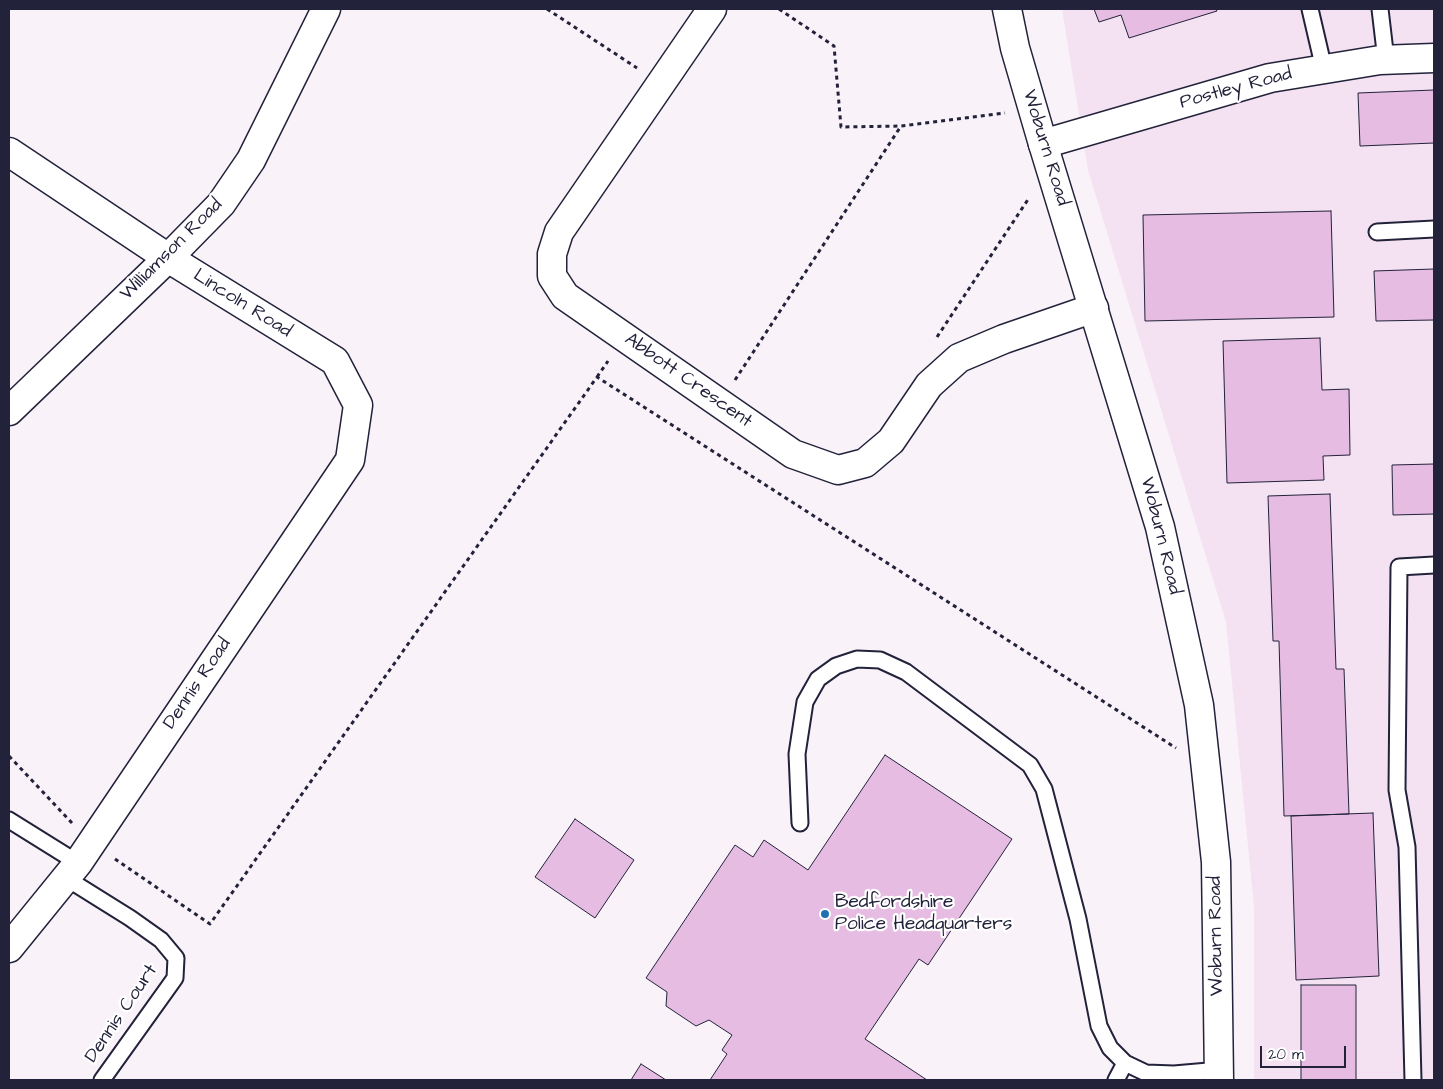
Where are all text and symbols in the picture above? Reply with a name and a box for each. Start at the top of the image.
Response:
street label: Postley Road [1178,63,1294,115]
street label: Woburn Road [1017,87,1073,209]
street label: Williamson Road [116,194,228,306]
street label: Lincoln Road [188,265,296,343]
street label: Abbott Crescent [620,329,756,433]
street label: Woburn Road [1134,475,1186,597]
street label: Dennis Road [159,634,237,734]
street label: Woburn Road [1205,876,1229,996]
place label: Bedfordshire Police Headquarters [835,892,1012,936]
marker: Bedfordshire Police Headquarters [819,908,831,920]
street label: Dennis Court [81,961,163,1067]
scale bar [1263,1036,1349,1068]
text: 20 m [1268,1044,1304,1065]

